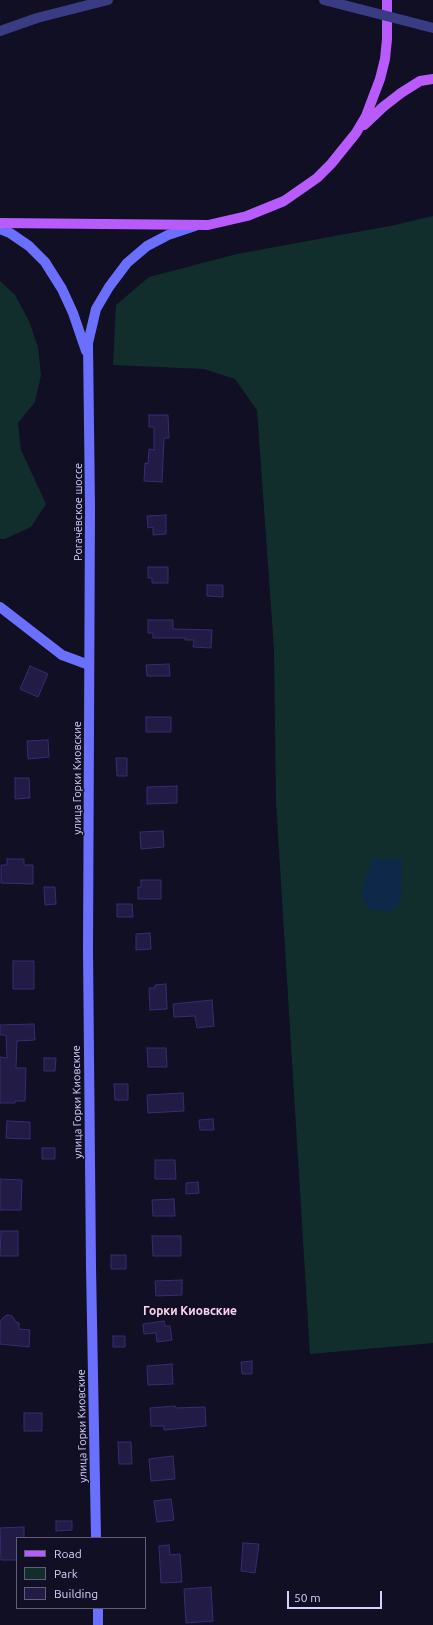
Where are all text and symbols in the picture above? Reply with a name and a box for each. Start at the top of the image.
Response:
street label: Рогачёвское шоссе [71,463,85,561]
street label: улица Горки Киовские [70,721,84,835]
street label: улица Горки Киовские [69,1045,85,1159]
district label: Горки Киовские [143,1304,237,1318]
street label: улица Горки Киовские [74,1369,90,1483]
legend [16,1537,146,1609]
text: Road [54,1547,82,1560]
text: Park [54,1567,78,1580]
scale bar [289,1583,384,1609]
text: Building [54,1587,98,1600]
text: 50 m [294,1591,321,1604]

